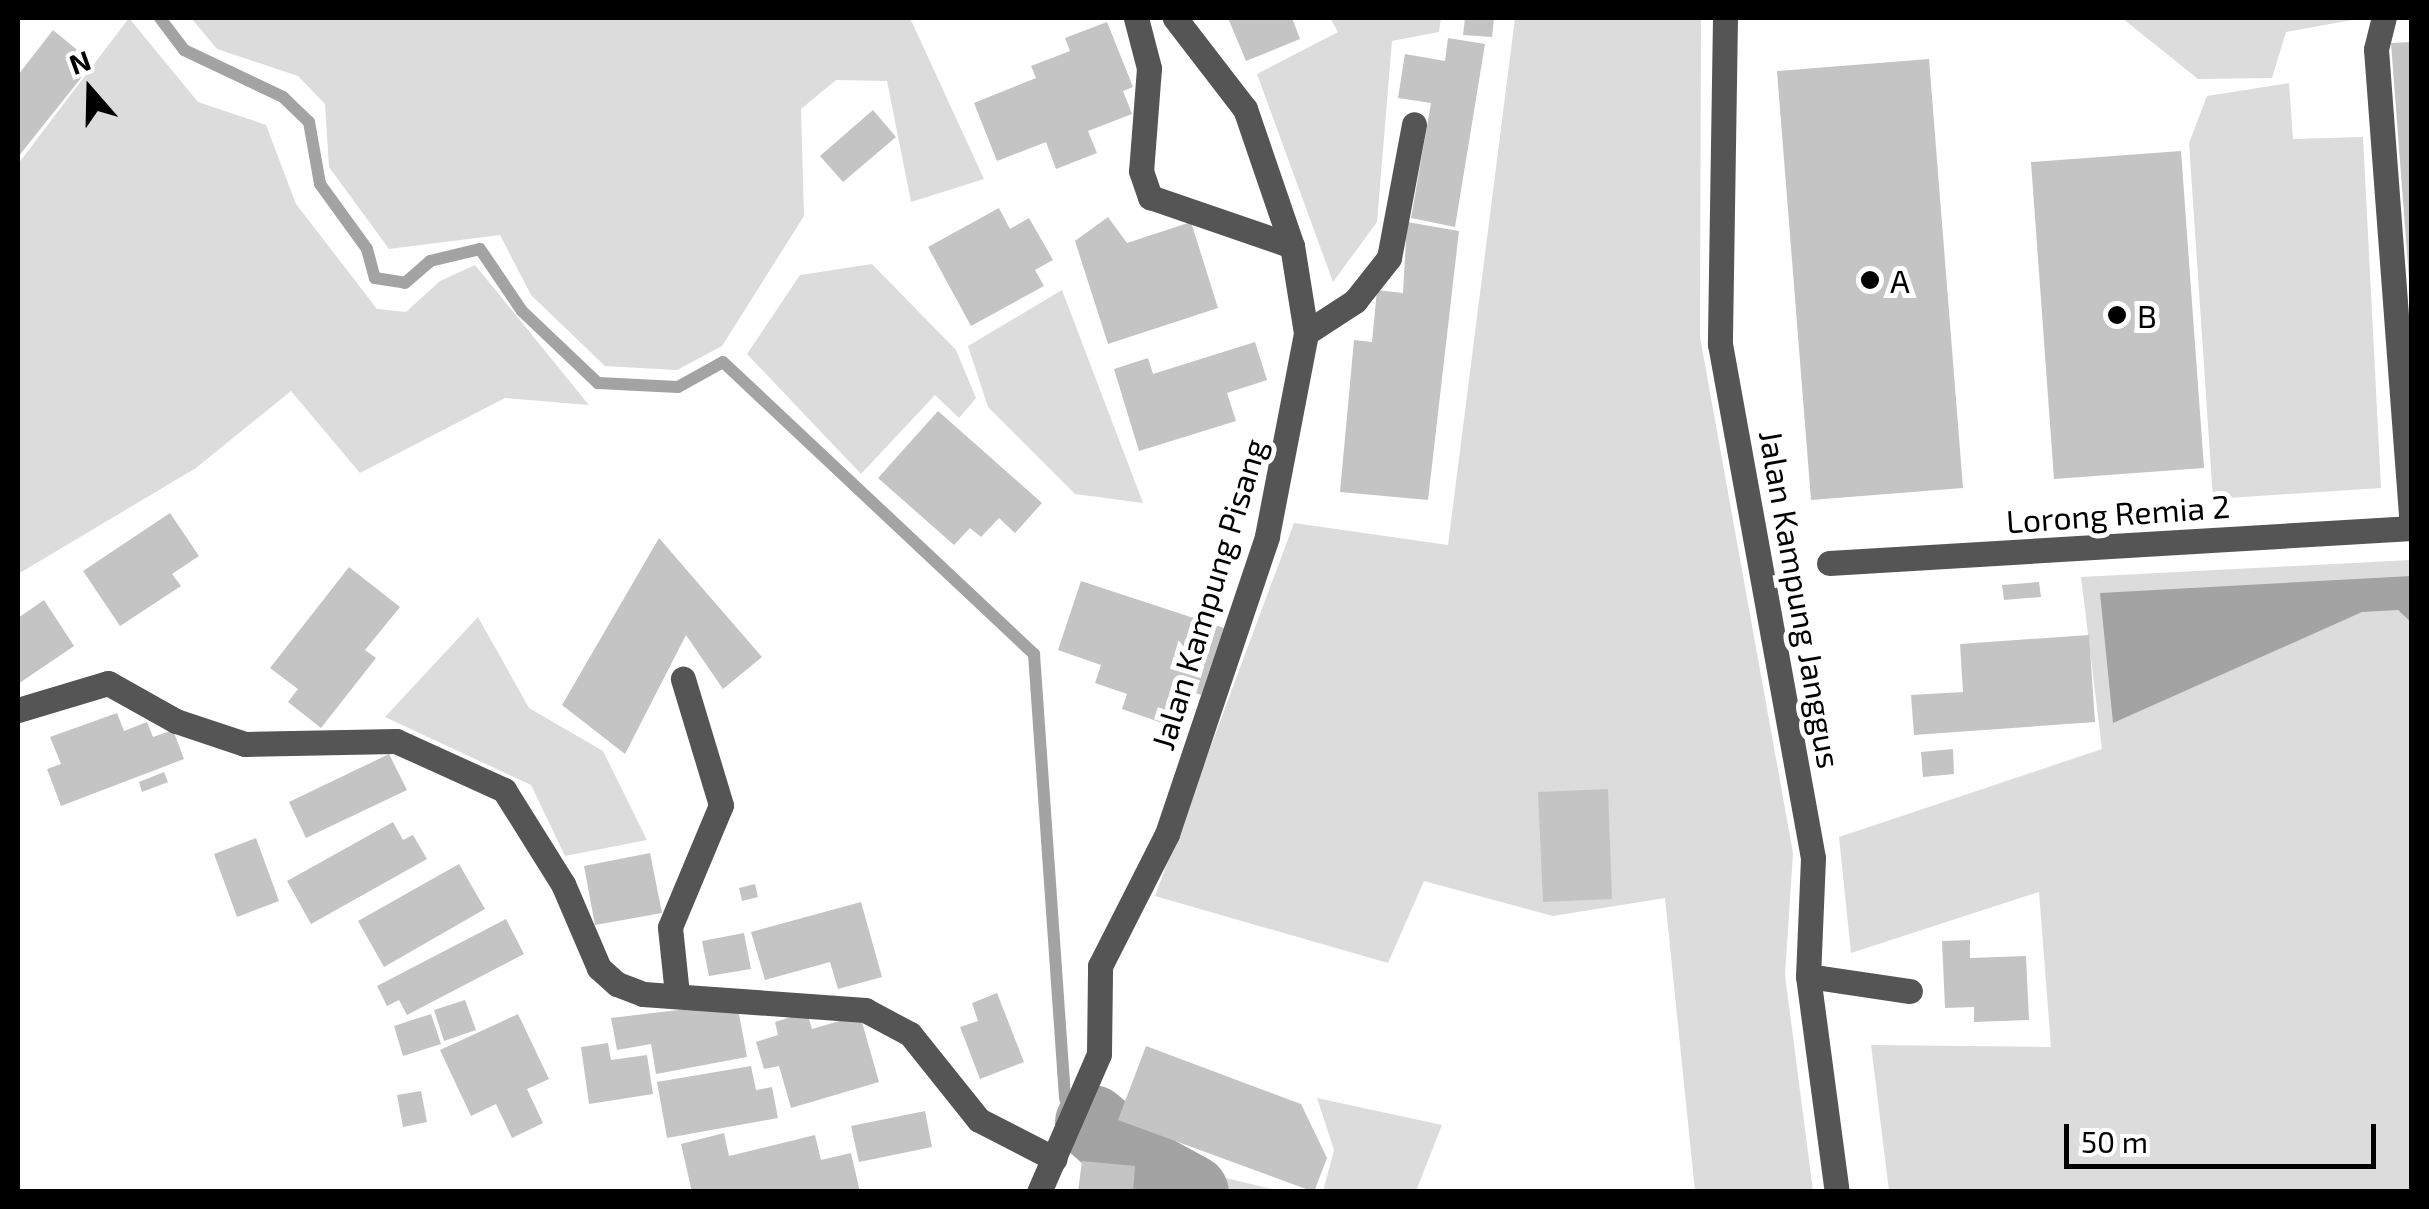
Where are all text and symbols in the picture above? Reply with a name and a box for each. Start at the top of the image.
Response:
north arrow [40,40,140,140]
text: N [64,42,95,81]
place label: A [1890,261,1910,299]
marker: A [1859,269,1881,291]
place label: B [2137,296,2157,334]
marker: B [2106,304,2128,326]
street label: Jalan Kampung Janggus [1752,427,1850,771]
street label: Jalan Kampung Pisang [1142,434,1274,754]
street label: Lorong Remia 2 [2005,486,2231,540]
scale bar [2069,1104,2382,1166]
text: 50 m [2081,1123,2148,1159]

